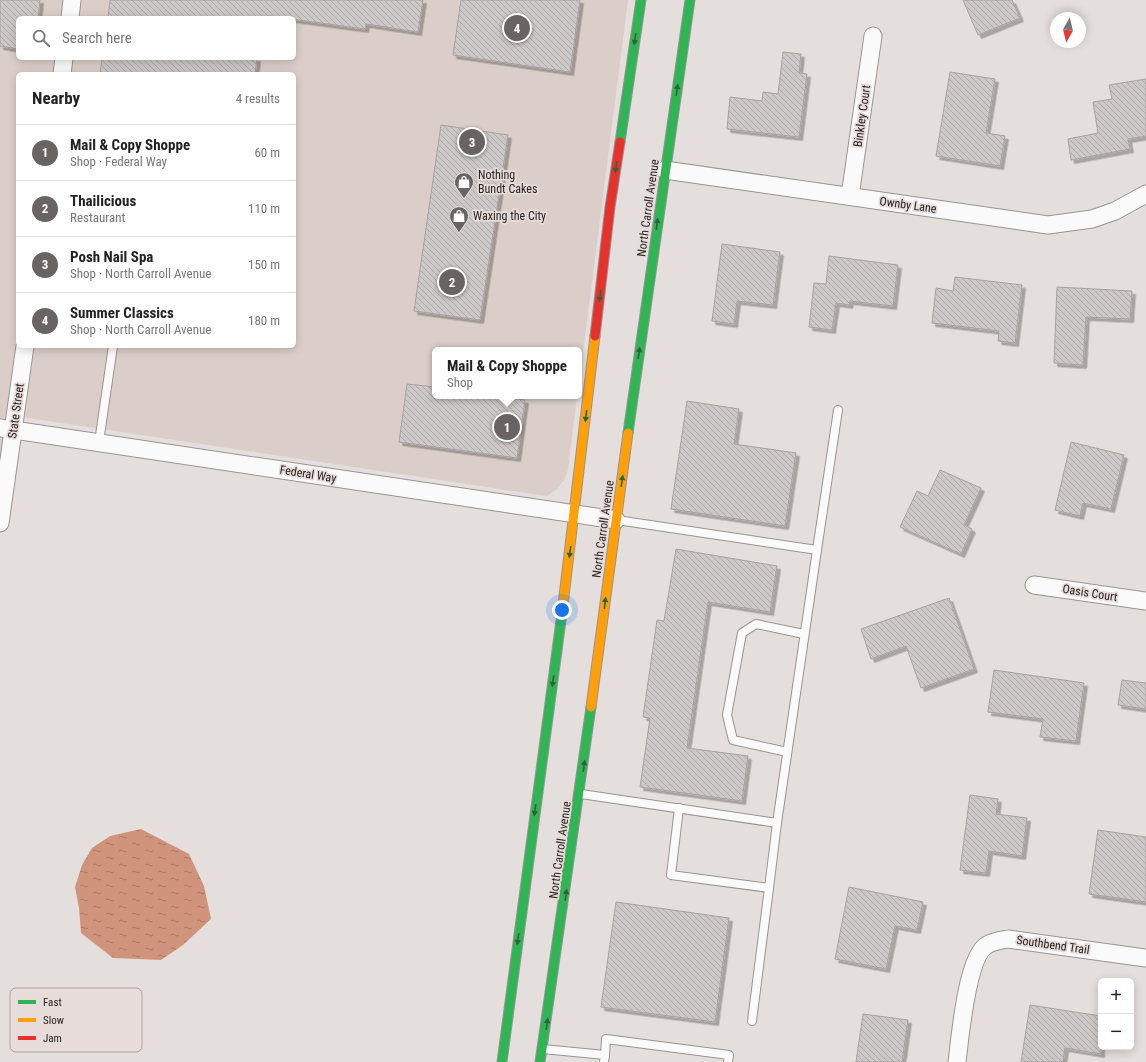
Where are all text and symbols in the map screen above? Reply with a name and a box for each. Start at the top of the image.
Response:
north arrow [1050,12,1086,48]
pin: 4 [504,13,530,43]
search box [16,16,296,60]
icon: search [30,27,52,49]
text: Search here [62,29,132,47]
one-way arrow [632,33,638,45]
one-way arrow [674,83,680,96]
street label: Binkley Court [851,84,873,148]
text: Nearby [32,88,80,108]
text: 4 results [236,91,280,106]
pin: 3 [459,127,485,157]
text: Mail & Copy Shoppe [70,136,190,154]
text: 1 [42,145,48,160]
text: 60 m [254,145,280,160]
text: Shop · Federal Way [70,154,167,169]
street label: North Carroll Avenue [634,158,662,258]
one-way arrow [613,161,619,173]
place label: Nothing Bundt Cakes [478,168,537,196]
shop icon: Nothing Bundt Cakes [453,171,475,199]
text: Thailicious [70,192,136,210]
street label: Ownby Lane [879,194,938,216]
text: 2 [42,201,48,216]
text: 110 m [248,201,280,216]
shop icon: Waxing the City [448,205,470,233]
place label: Waxing the City [473,209,546,223]
text: Restaurant [70,210,125,225]
one-way arrow [654,218,661,230]
text: Posh Nail Spa [70,248,153,266]
text: 3 [42,257,48,272]
text: 150 m [248,257,280,272]
text: Shop · North Carroll Avenue [70,266,211,281]
pin: 2 [439,267,465,297]
one-way arrow [597,290,603,302]
text: Summer Classics [70,304,174,322]
text: 4 [42,313,48,328]
text: 180 m [248,313,280,328]
text: Shop · North Carroll Avenue [70,322,211,337]
popup [432,347,582,399]
one-way arrow [636,347,643,359]
text: Mail & Copy Shoppe [447,357,567,375]
text: Shop [447,375,473,390]
street label: State Street [5,382,27,439]
one-way arrow [583,410,589,422]
pin: 1 [494,412,520,442]
street label: Federal Way [279,463,337,485]
one-way arrow [618,475,625,488]
street label: North Carroll Avenue [589,479,617,579]
one-way arrow [567,546,573,558]
street label: Oasis Court [1061,582,1119,604]
one-way arrow [602,597,608,609]
your location [552,600,572,620]
one-way arrow [549,675,556,687]
one-way arrow [581,760,587,772]
street label: North Carroll Avenue [546,800,574,900]
one-way arrow [532,804,538,816]
one-way arrow [563,889,569,901]
one-way arrow [515,933,521,945]
street label: Southbend Trail [1016,933,1090,957]
map controls [1098,978,1134,1050]
button: + [1098,978,1134,1014]
legend [10,988,142,1052]
text: Fast [43,996,62,1009]
text: Slow [43,1014,64,1027]
button: − [1098,1014,1134,1050]
one-way arrow [544,1018,550,1030]
text: Jam [43,1032,62,1045]

